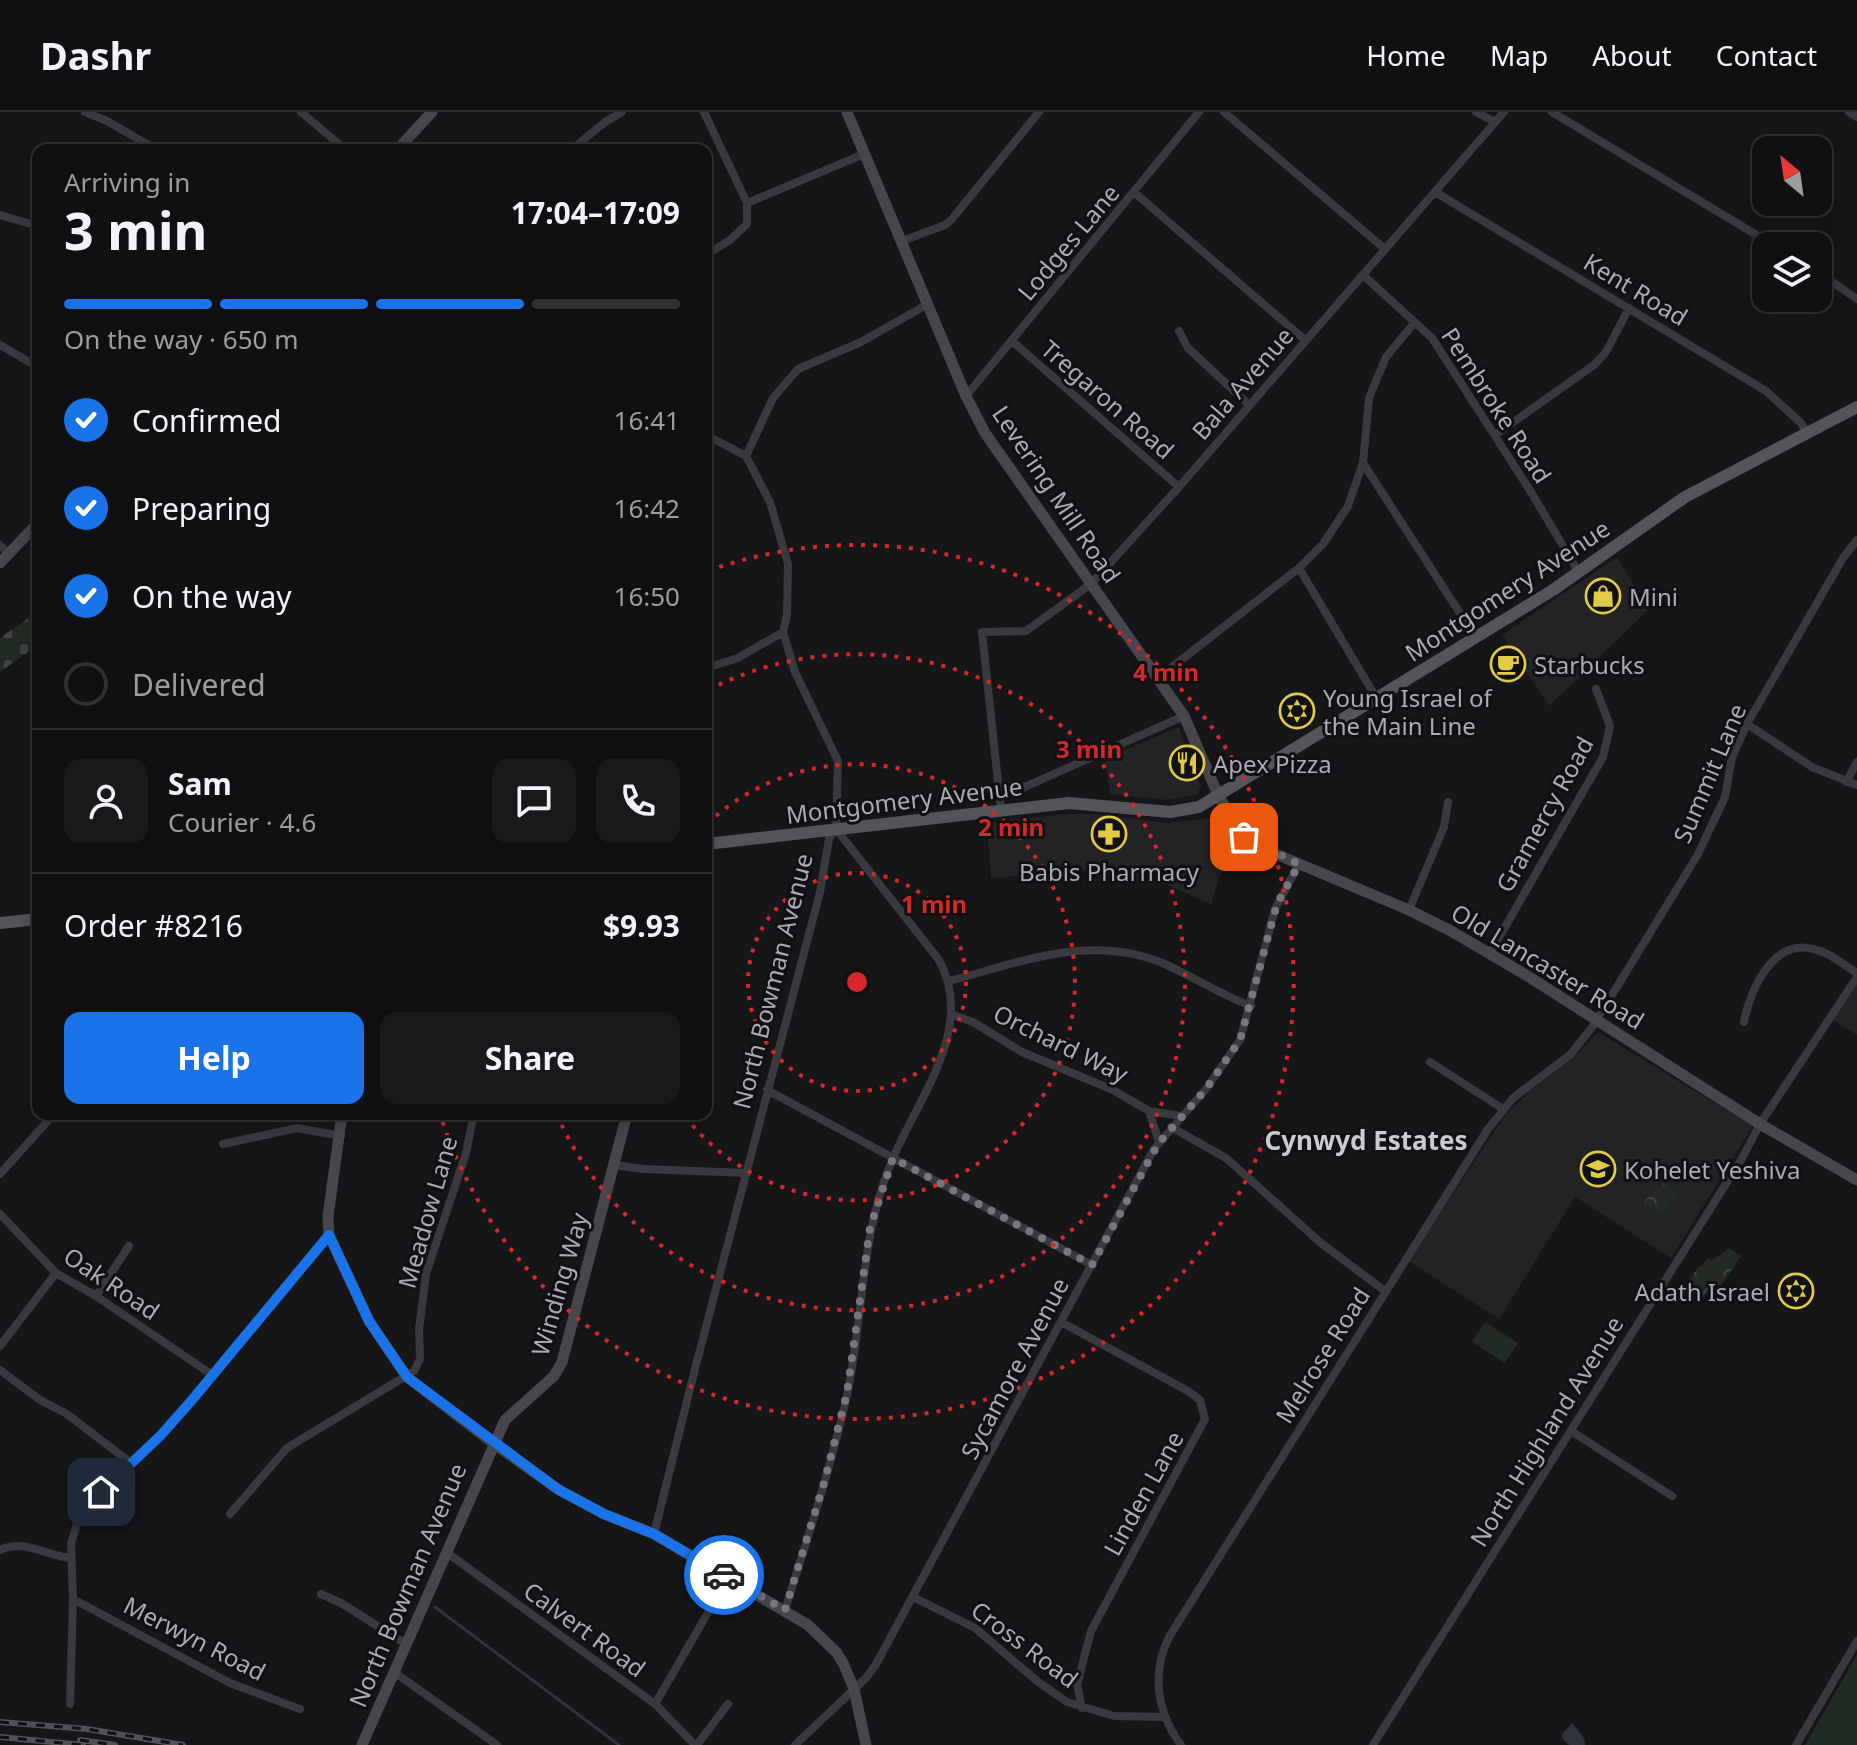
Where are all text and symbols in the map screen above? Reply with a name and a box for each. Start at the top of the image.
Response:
text: Dashr [40,29,151,81]
text: Home [1366,36,1446,74]
text: Map [1490,36,1548,74]
text: About [1592,36,1672,74]
text: Contact [1716,36,1817,74]
north arrow [1752,136,1832,216]
map controls [1752,136,1832,312]
text: Arriving in [64,164,190,200]
street label: Lodges Lane [1010,177,1126,307]
text: 17:04–17:09 [511,192,680,233]
text: 3 min [64,194,207,265]
button: layers [1752,232,1832,312]
street label: Kent Road [1578,245,1694,333]
street label: Bala Avenue [1184,320,1300,446]
text: On the way · 650 m [64,321,298,357]
street label: Pembroke Road [1434,321,1560,489]
street label: Tregaron Road [1035,332,1181,466]
icon: check [64,398,108,442]
street label: Levering Mill Road [985,399,1129,589]
text: Confirmed [132,400,282,441]
text: 16:41 [614,402,680,438]
icon: check [64,486,108,530]
text: Preparing [132,488,271,529]
text: 16:42 [614,490,680,526]
street label: Montgomery Avenue [1398,511,1616,669]
icon: check [64,574,108,618]
text: On the way [132,576,292,617]
shop icon: Mini [1584,577,1622,615]
text: 16:50 [614,578,680,614]
place label: Mini [1629,580,1678,613]
cafe icon: Starbucks [1489,645,1527,683]
place label: Starbucks [1534,648,1645,681]
text: 4 min [1133,655,1199,688]
text: Delivered [132,664,266,705]
place label: Young Israel of the Main Line [1323,681,1494,742]
synagogue icon: Young Israel of the Main Line [1278,692,1316,730]
street label: Summit Lane [1665,698,1753,848]
street label: Gramercy Road [1488,730,1600,898]
text: 3 min [1056,732,1122,765]
restaurant icon: Apex Pizza [1168,744,1206,782]
place label: Apex Pizza [1213,747,1332,780]
button: person [64,759,148,843]
button: chat [492,759,576,843]
button: phone [596,759,680,843]
text: Sam [168,763,232,804]
street label: Montgomery Avenue [784,769,1024,831]
pin [1210,803,1278,871]
text: Courier · 4.6 [168,804,316,840]
text: 2 min [978,810,1044,843]
pharmacy icon: Babis Pharmacy [1090,815,1128,853]
icon: bag [1222,815,1266,859]
street label: North Bowman Avenue [724,850,820,1112]
place label: Babis Pharmacy [1019,855,1200,888]
text: 1 min [901,887,967,920]
street label: Old Lancaster Road [1446,895,1650,1037]
text: Order #8216 [64,905,243,946]
text: $9.93 [603,905,680,946]
centre of rings [843,968,871,996]
street label: Orchard Way [988,996,1135,1090]
button: Help [64,1012,364,1104]
button: Share [380,1012,680,1104]
district label: Cynwyd Estates [1264,1122,1468,1158]
street label: Meadow Lane [389,1132,465,1292]
school or university icon: Kohelet Yeshiva [1579,1150,1617,1188]
place label: Kohelet Yeshiva [1624,1153,1800,1186]
street label: Winding Way [523,1208,595,1360]
street label: Oak Road [58,1239,166,1327]
street label: Sycamore Avenue [952,1272,1076,1464]
synagogue icon: Adath Israel [1777,1272,1815,1310]
place label: Adath Israel [1634,1275,1770,1308]
street label: Melrose Road [1267,1281,1377,1429]
street label: North Highland Avenue [1462,1310,1630,1552]
street label: Linden Lane [1095,1425,1191,1561]
pin [67,1458,135,1526]
street label: North Bowman Avenue [341,1458,473,1712]
icon: home [79,1470,123,1514]
courier [684,1535,764,1615]
icon: car [702,1553,746,1597]
street label: Calvert Road [517,1574,653,1684]
street label: Merwyn Road [118,1588,272,1688]
street label: Cross Road [965,1593,1085,1695]

